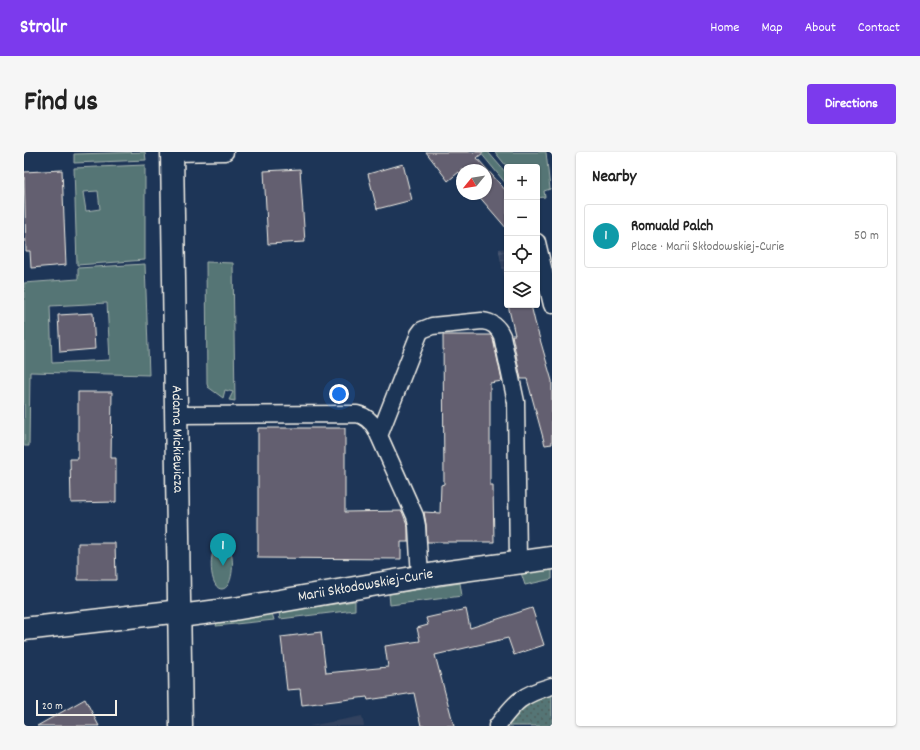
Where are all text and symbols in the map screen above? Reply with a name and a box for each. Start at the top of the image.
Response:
text: Strollr [20,15,67,42]
text: Home [710,18,739,38]
text: Map [761,18,783,38]
text: About [805,18,836,38]
text: Contact [858,18,900,38]
text: Find us [24,84,98,124]
button: Directions [807,84,896,124]
north arrow [456,164,492,200]
map controls [504,164,540,308]
button: + [504,164,540,200]
text: Nearby [592,166,636,190]
button: − [504,200,540,236]
text: Romuald Palch [631,216,713,238]
text: 1 [605,227,607,246]
text: 50 m [854,227,879,246]
button: locate [504,236,540,272]
text: Place · Marii Skłodowskiej-Curie [631,238,784,257]
button: layers [504,272,540,308]
your location [329,384,349,404]
street label: Adama Mickiewicza [165,385,188,494]
pin: 1 [210,533,236,566]
street label: Marii Skłodowskiej-Curie [296,563,435,609]
scale bar [36,698,117,717]
text: 20 m [42,699,63,715]

